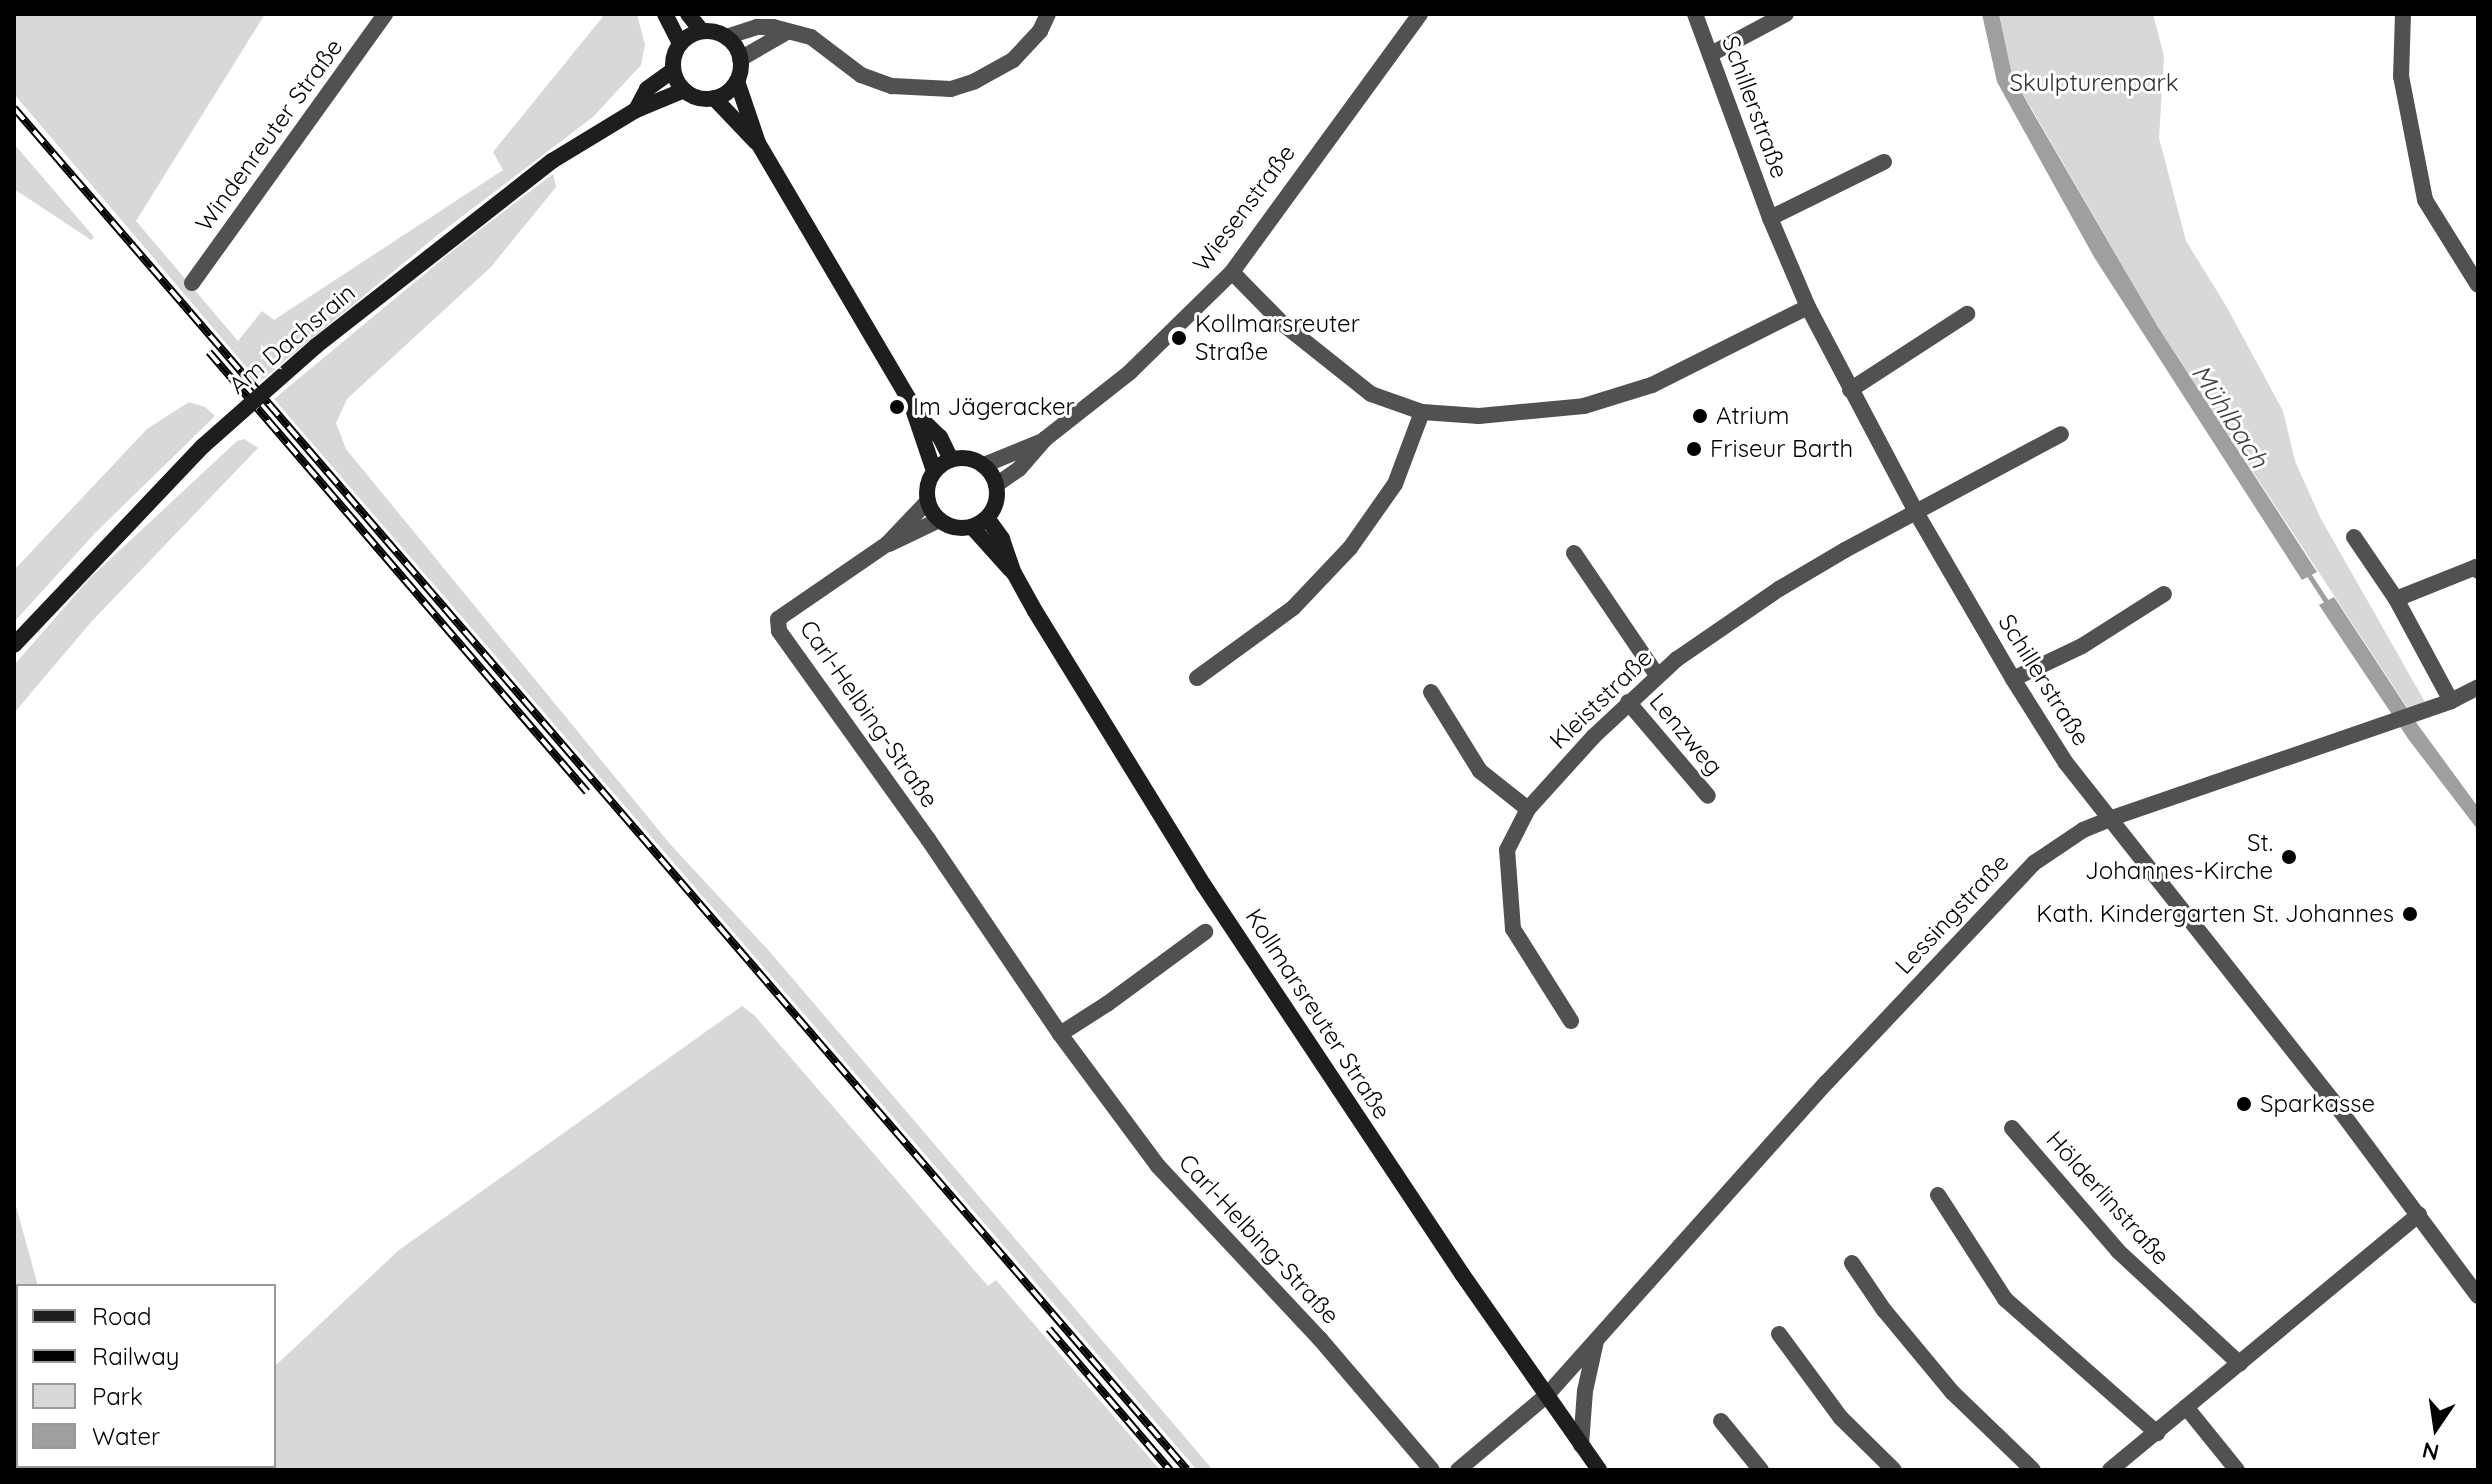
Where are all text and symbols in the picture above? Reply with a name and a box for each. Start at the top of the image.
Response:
street label: Schillerstraße [1716,32,1794,182]
street label: Windenreuter Straße [190,33,348,237]
park label: Skulpturenpark [2009,69,2179,97]
street label: Wiesenstraße [1187,139,1301,277]
street label: Am Dachsrain [223,278,361,400]
place label: Kollmarsreuter Straße [1195,310,1360,366]
marker: Kollmarsreuter Straße [1170,329,1188,347]
water label: Mühlbach [2185,359,2275,473]
place label: Im Jägeracker [913,393,1075,421]
marker: Im Jägeracker [888,398,906,416]
place label: Atrium [1716,402,1789,430]
marker: Atrium [1691,407,1709,425]
place label: Friseur Barth [1710,435,1853,463]
marker: Friseur Barth [1685,440,1703,458]
street label: Schillerstraße [1992,609,2096,751]
street label: Carl-Helbing-Straße [794,615,944,813]
street label: Kleiststraße [1544,643,1658,755]
street label: Lenzweg [1643,687,1729,781]
place label: St. Johannes-Kirche [2085,829,2273,885]
street label: Lessingstraße [1889,848,2015,980]
marker: St. Johannes-Kirche [2280,848,2298,866]
place label: Kath. Kindergarten St. Johannes [2036,900,2394,928]
street label: Kollmarsreuter Straße [1239,904,1397,1124]
marker: Kath. Kindergarten St. Johannes [2401,905,2419,923]
place label: Sparkasse [2260,1090,2375,1118]
marker: Sparkasse [2235,1095,2253,1113]
street label: Hölderlinstraße [2040,1125,2176,1271]
street label: Carl-Helbing-Straße [1173,1148,1345,1330]
legend [16,1284,276,1468]
text: Road [92,1301,152,1331]
text: Railway [92,1341,179,1371]
text: Park [92,1381,143,1411]
north arrow [2396,1388,2476,1468]
text: Water [92,1421,160,1451]
text: N [2420,1436,2442,1467]

